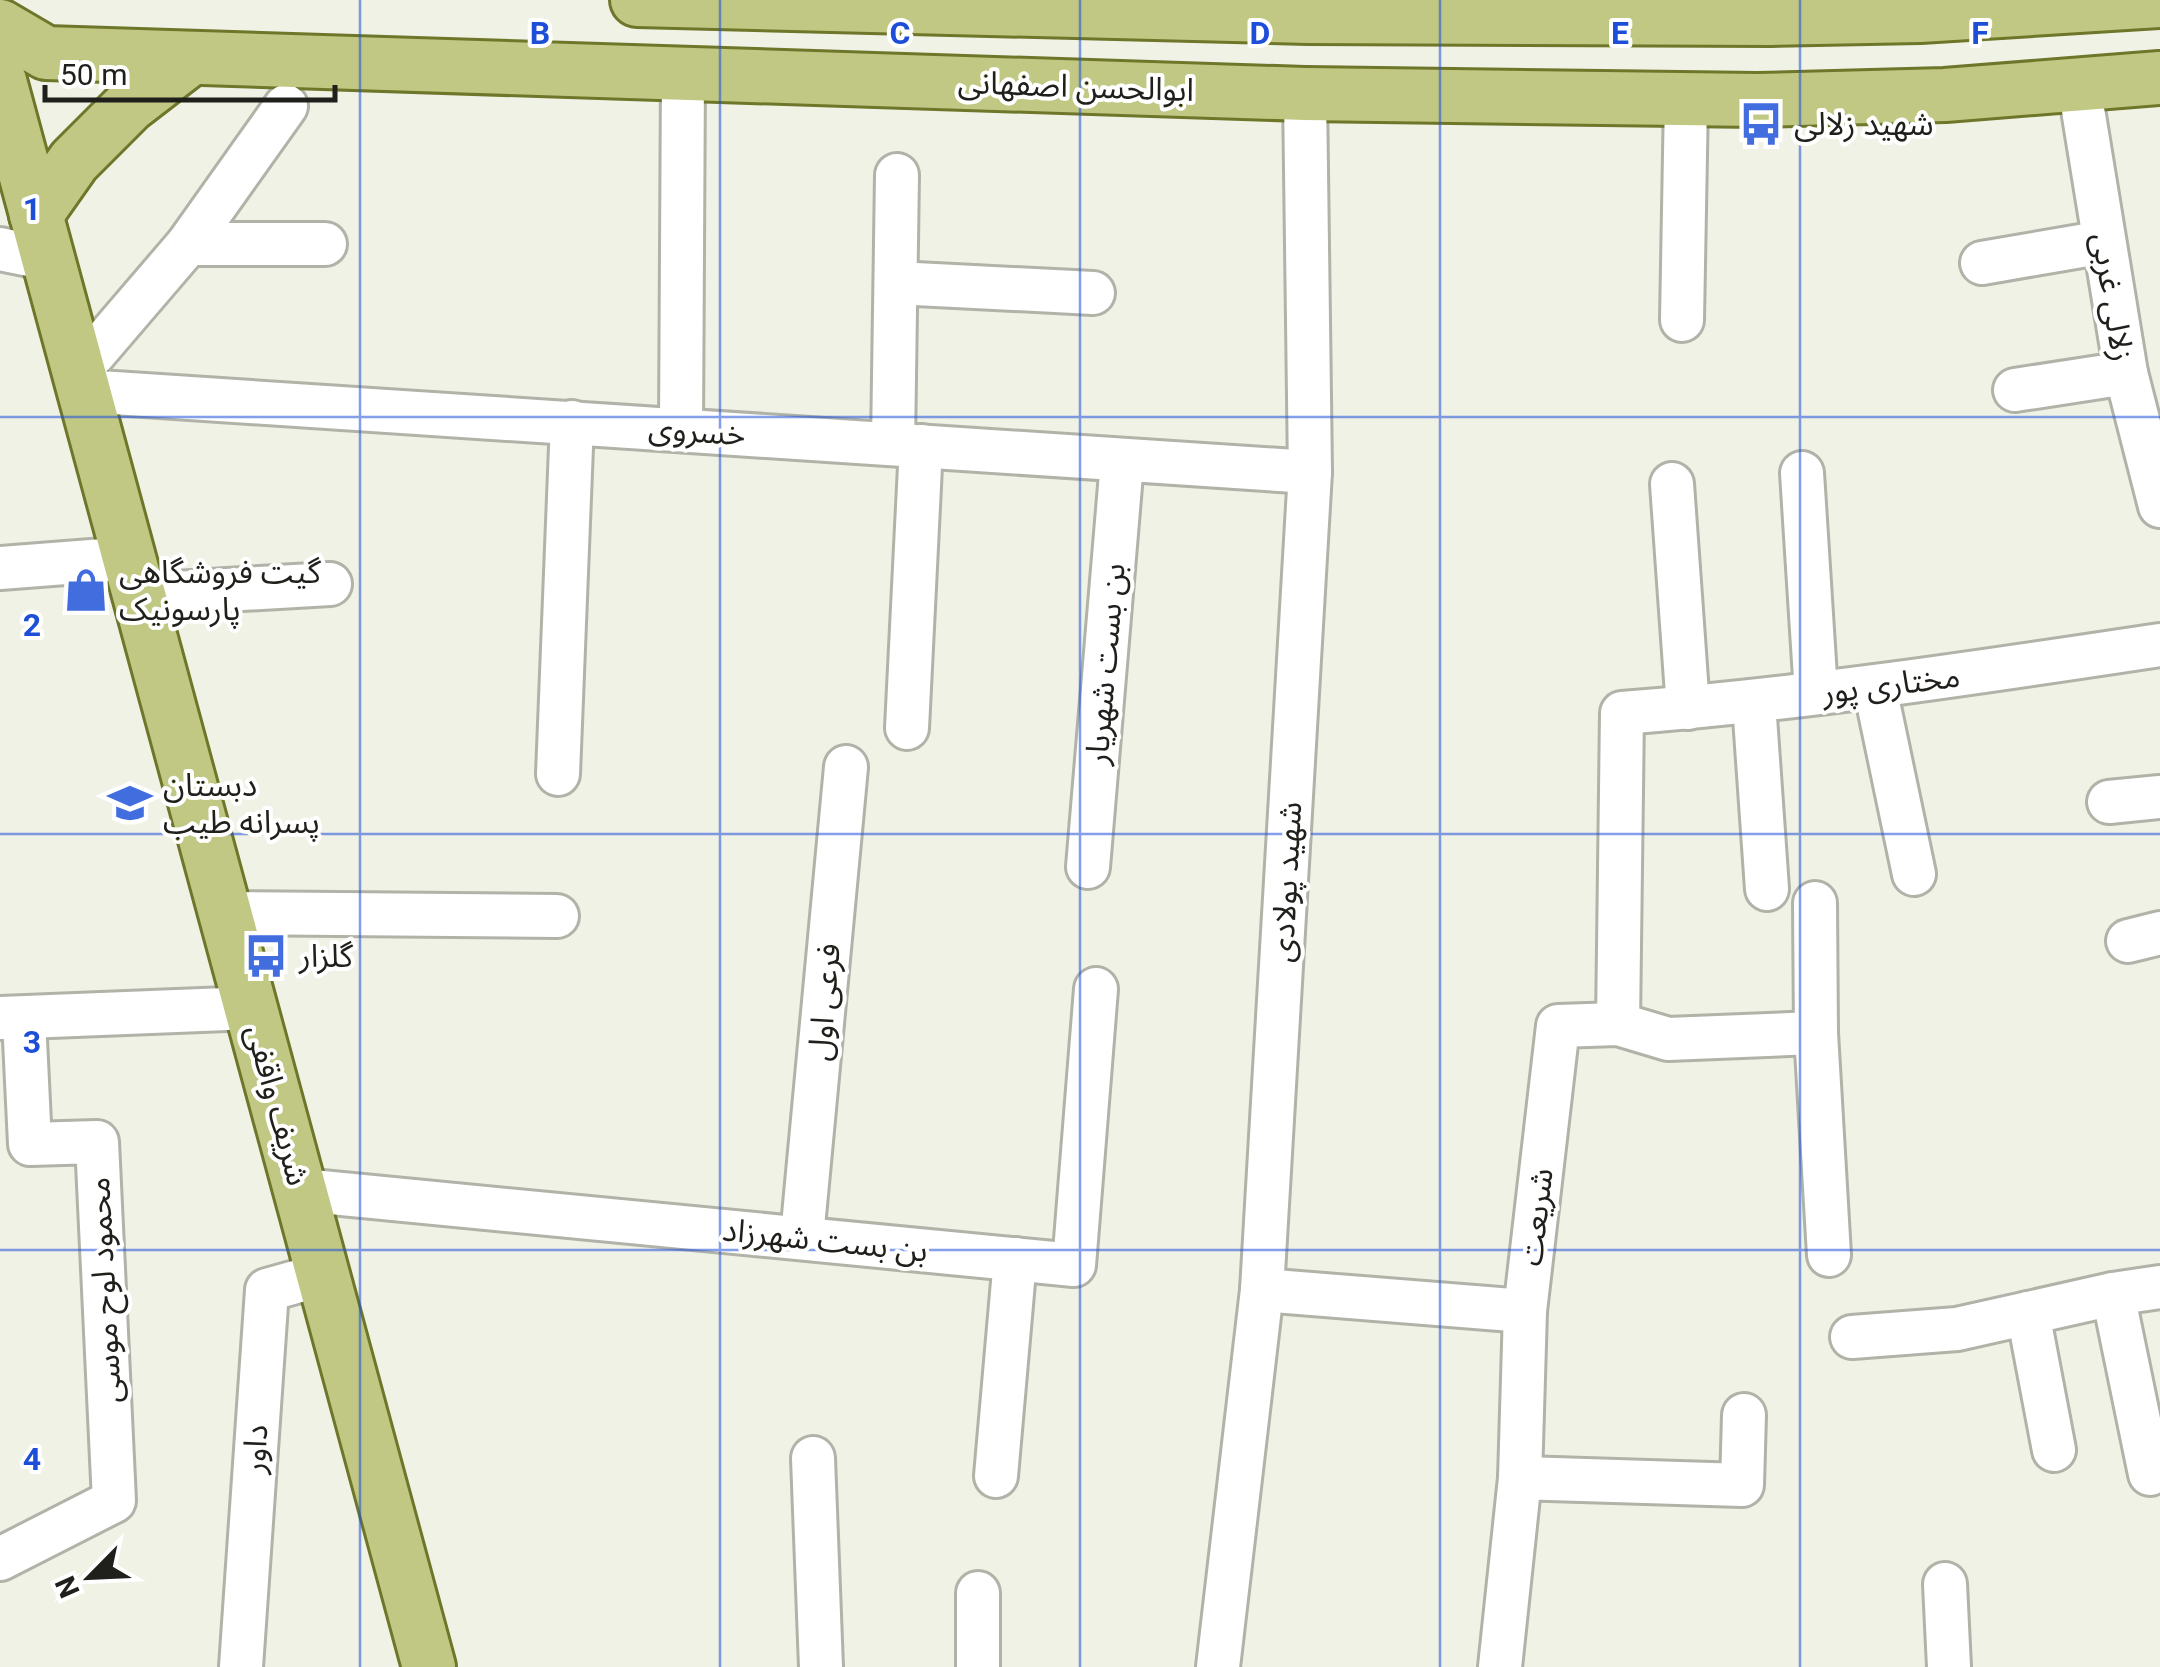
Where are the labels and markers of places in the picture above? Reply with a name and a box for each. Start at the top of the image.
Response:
bus stop icon: شهید زلالی [1737,100,1785,148]
place label: شهید زلالی [1794,105,1934,143]
place label: گیت فروشگاهی پارسونیک [119,553,322,629]
shop icon: گیت فروشگاهی پارسونیک [62,566,110,614]
place label: دبستان پسرانه طیب [163,766,320,842]
school or university icon: دبستان پسرانه طیب [106,779,154,827]
bus stop icon: گلزار [242,932,290,980]
place label: گلزار [298,937,354,975]

